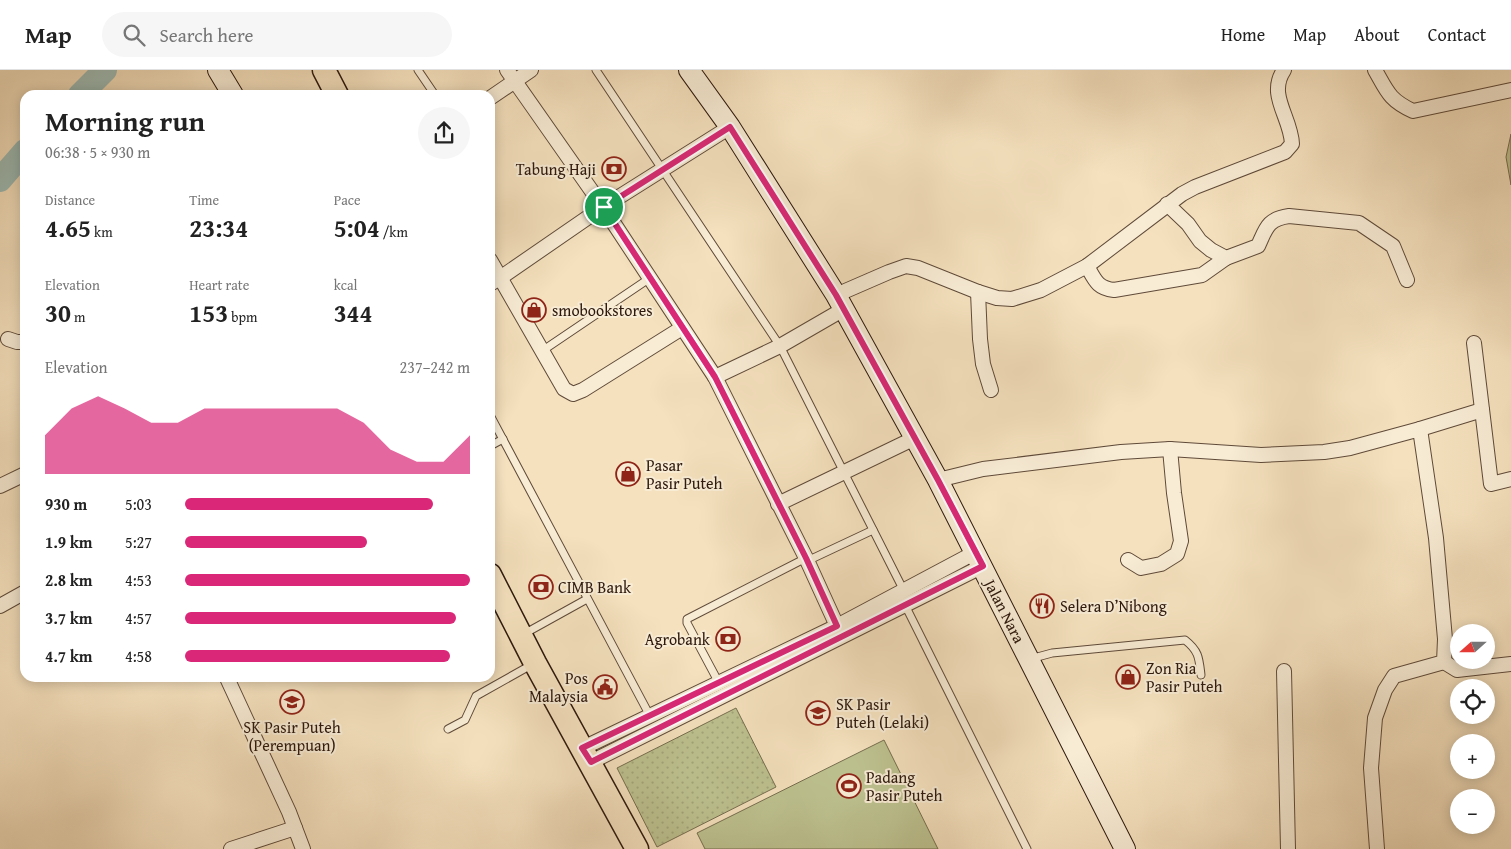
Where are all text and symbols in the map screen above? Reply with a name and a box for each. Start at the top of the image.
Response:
search box [102,12,452,57]
text: Map [25,17,72,52]
icon: search [120,21,148,49]
text: Search here [160,21,253,49]
text: Home [1221,21,1265,48]
text: Map [1293,21,1326,48]
text: About [1354,21,1400,48]
text: Contact [1428,21,1486,48]
text: Morning run [45,100,205,141]
button: share [418,107,470,159]
text: 06:38 · 5 × 930 m [45,140,150,164]
bank icon: Tabung Haji [601,156,627,182]
place label: Tabung Haji [516,157,597,181]
pin [583,186,625,228]
text: Distance [45,190,95,210]
text: Time [189,190,219,210]
text: Pace [334,190,361,210]
icon: arrive [590,193,618,221]
text: 4.65 [45,210,91,246]
text: 23:34 [189,210,248,246]
text: 5:04 [334,210,380,246]
text: km [91,222,113,242]
text: /km [380,222,408,242]
text: Elevation [45,275,100,295]
text: Heart rate [189,275,249,295]
text: kcal [334,275,358,295]
text: 30 [45,295,71,331]
text: 153 [189,295,228,331]
text: 344 [334,295,373,331]
shop icon: smobookstores [521,297,547,323]
place label: smobookstores [552,298,653,322]
text: m [71,307,85,327]
text: bpm [228,307,258,327]
text: Elevation [45,355,108,379]
text: 237–242 m [400,355,470,379]
place label: Pasar Pasir Puteh [646,453,723,495]
shop icon: Pasar Pasir Puteh [615,461,641,487]
text: 930 m [45,492,87,516]
text: 5:03 [125,492,152,516]
text: 1.9 km [45,530,92,554]
text: 5:27 [125,530,152,554]
text: 2.8 km [45,568,92,592]
text: 4:53 [125,568,152,592]
street label: Jalan Nara [978,573,1032,648]
bank icon: CIMB Bank [528,574,554,600]
place label: CIMB Bank [558,575,632,599]
restaurant icon: Selera D’Nibong [1029,593,1055,619]
place label: Selera D’Nibong [1060,594,1167,618]
text: 3.7 km [45,606,92,630]
text: 4:57 [125,606,152,630]
north arrow [1450,624,1495,669]
map controls [1450,624,1495,834]
bank icon: Agrobank [715,626,741,652]
place label: Agrobank [645,627,711,651]
text: 4.7 km [45,644,92,668]
text: 4:58 [125,644,152,668]
place label: Zon Ria Pasir Puteh [1146,656,1223,698]
shop icon: Zon Ria Pasir Puteh [1115,664,1141,690]
place label: Pos Malaysia [529,666,588,708]
public building icon: Pos Malaysia [592,674,618,700]
button: locate [1450,679,1495,724]
school or university icon: SK Pasir Puteh (Perempuan) [279,689,305,715]
place label: SK Pasir Puteh (Lelaki) [836,692,929,734]
school or university icon: SK Pasir Puteh (Lelaki) [805,700,831,726]
place label: SK Pasir Puteh (Perempuan) [243,715,341,757]
button: + [1450,734,1495,779]
place label: Padang Pasir Puteh [866,765,943,807]
sports icon: Padang Pasir Puteh [836,773,862,799]
button: − [1450,789,1495,834]

